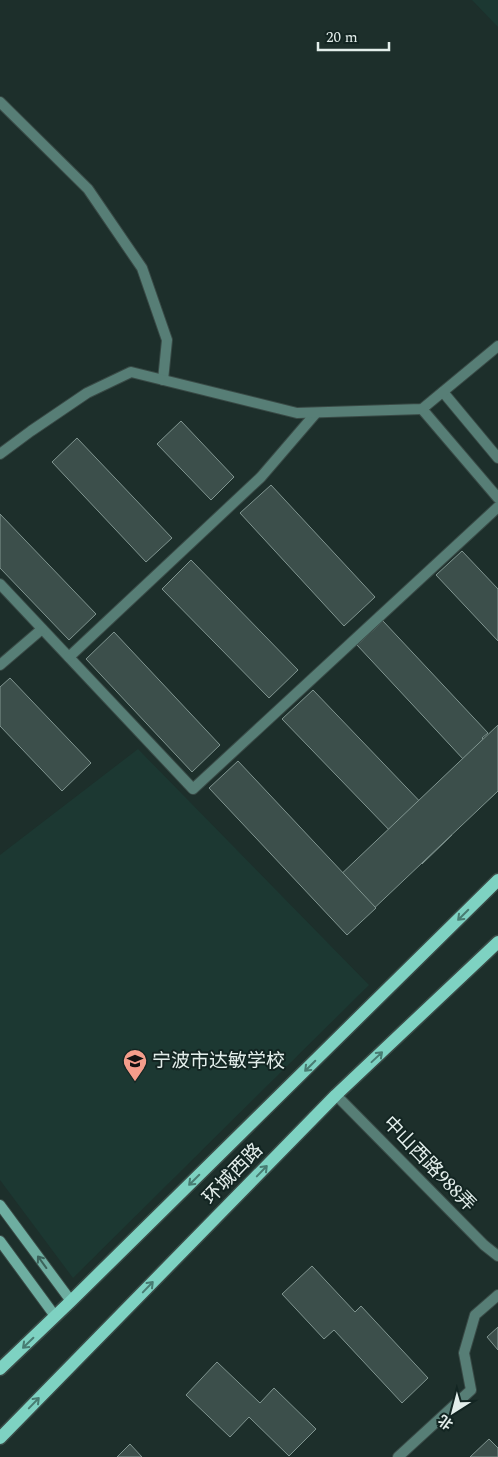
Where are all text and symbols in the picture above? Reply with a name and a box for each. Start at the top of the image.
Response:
scale bar [318,20,389,52]
text: 20 m [326,26,358,49]
one-way arrow [457,909,470,921]
place label: 宁波市达敏学校 [152,1047,285,1076]
school or university icon: 宁波市达敏学校 [122,1048,148,1082]
one-way arrow [371,1051,383,1063]
one-way arrow [304,1060,316,1072]
street label: 中山西路988弄 [376,1110,482,1218]
street label: 环城西路 [196,1137,270,1211]
one-way arrow [255,1165,268,1177]
one-way arrow [188,1174,201,1186]
one-way arrow [37,1255,47,1269]
one-way arrow [142,1281,154,1293]
one-way arrow [21,1337,34,1349]
north arrow [428,1387,478,1437]
one-way arrow [28,1397,40,1409]
text: 北 [434,1410,457,1435]

